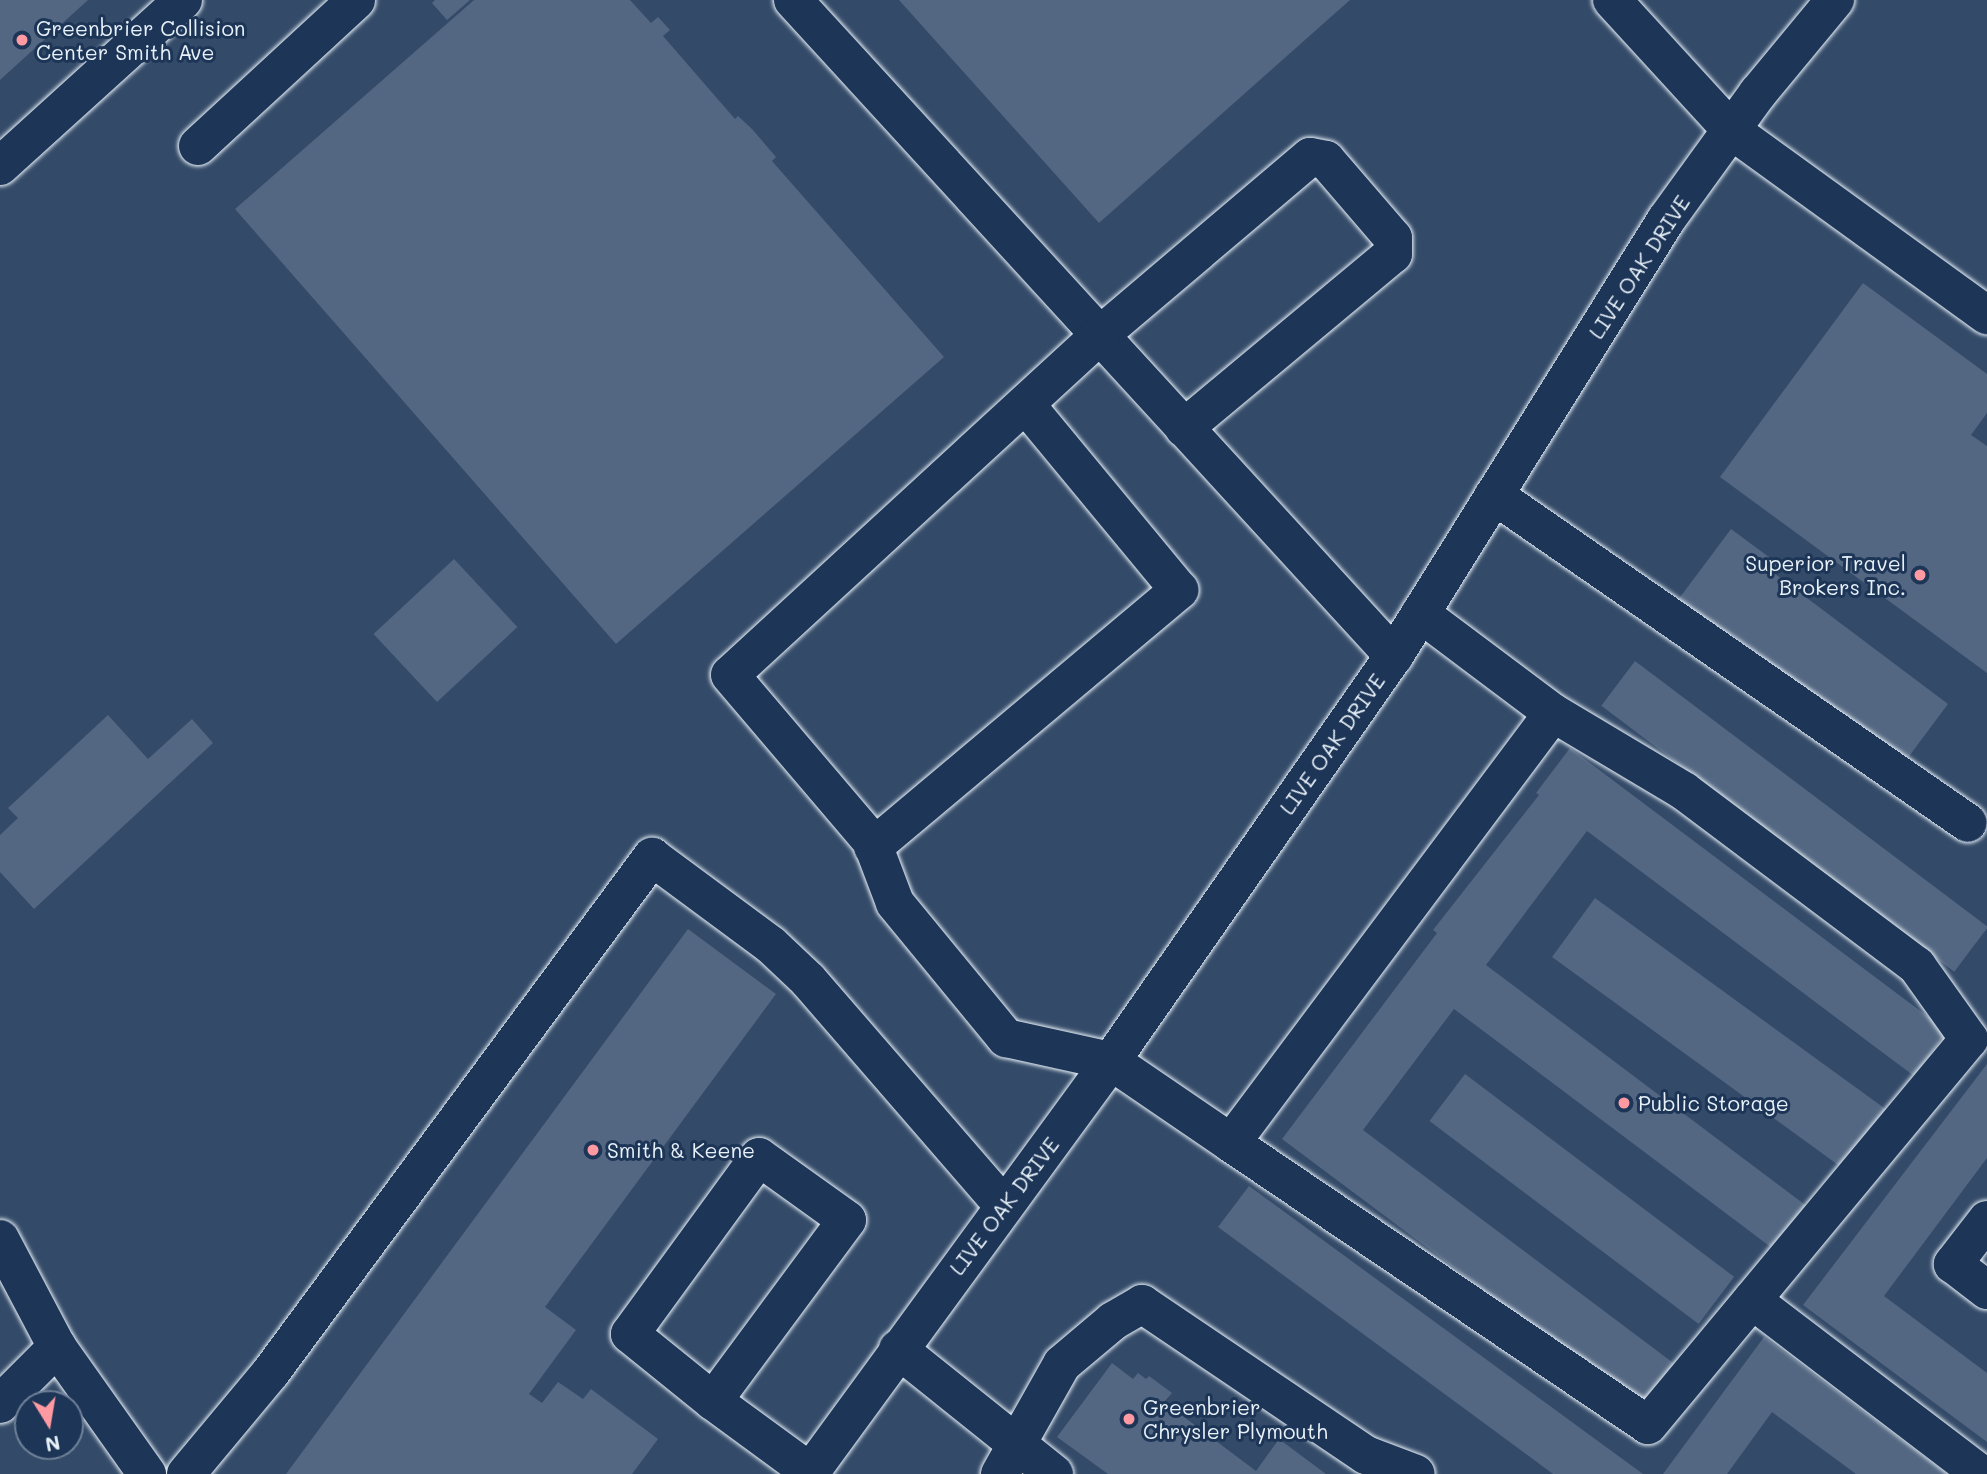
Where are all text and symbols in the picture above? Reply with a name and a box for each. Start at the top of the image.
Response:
place label: Greenbrier Collision Center Smith Ave [36,15,245,65]
marker: Greenbrier Collision Center Smith Ave [14,32,30,48]
street label: LIVE OAK DRIVE [1583,191,1695,343]
place label: Superior Travel Brokers Inc. [1745,550,1906,600]
marker: Superior Travel Brokers Inc. [1912,567,1928,583]
street label: LIVE OAK DRIVE [1274,669,1390,819]
place label: Public Storage [1638,1090,1789,1116]
marker: Public Storage [1616,1095,1632,1111]
street label: LIVE OAK DRIVE [944,1132,1064,1280]
place label: Smith & Keene [607,1137,755,1163]
marker: Smith & Keene [585,1142,601,1158]
north arrow [14,1390,84,1460]
place label: Greenbrier Chrysler Plymouth [1143,1394,1328,1444]
marker: Greenbrier Chrysler Plymouth [1121,1411,1137,1427]
text: N [43,1430,62,1458]

